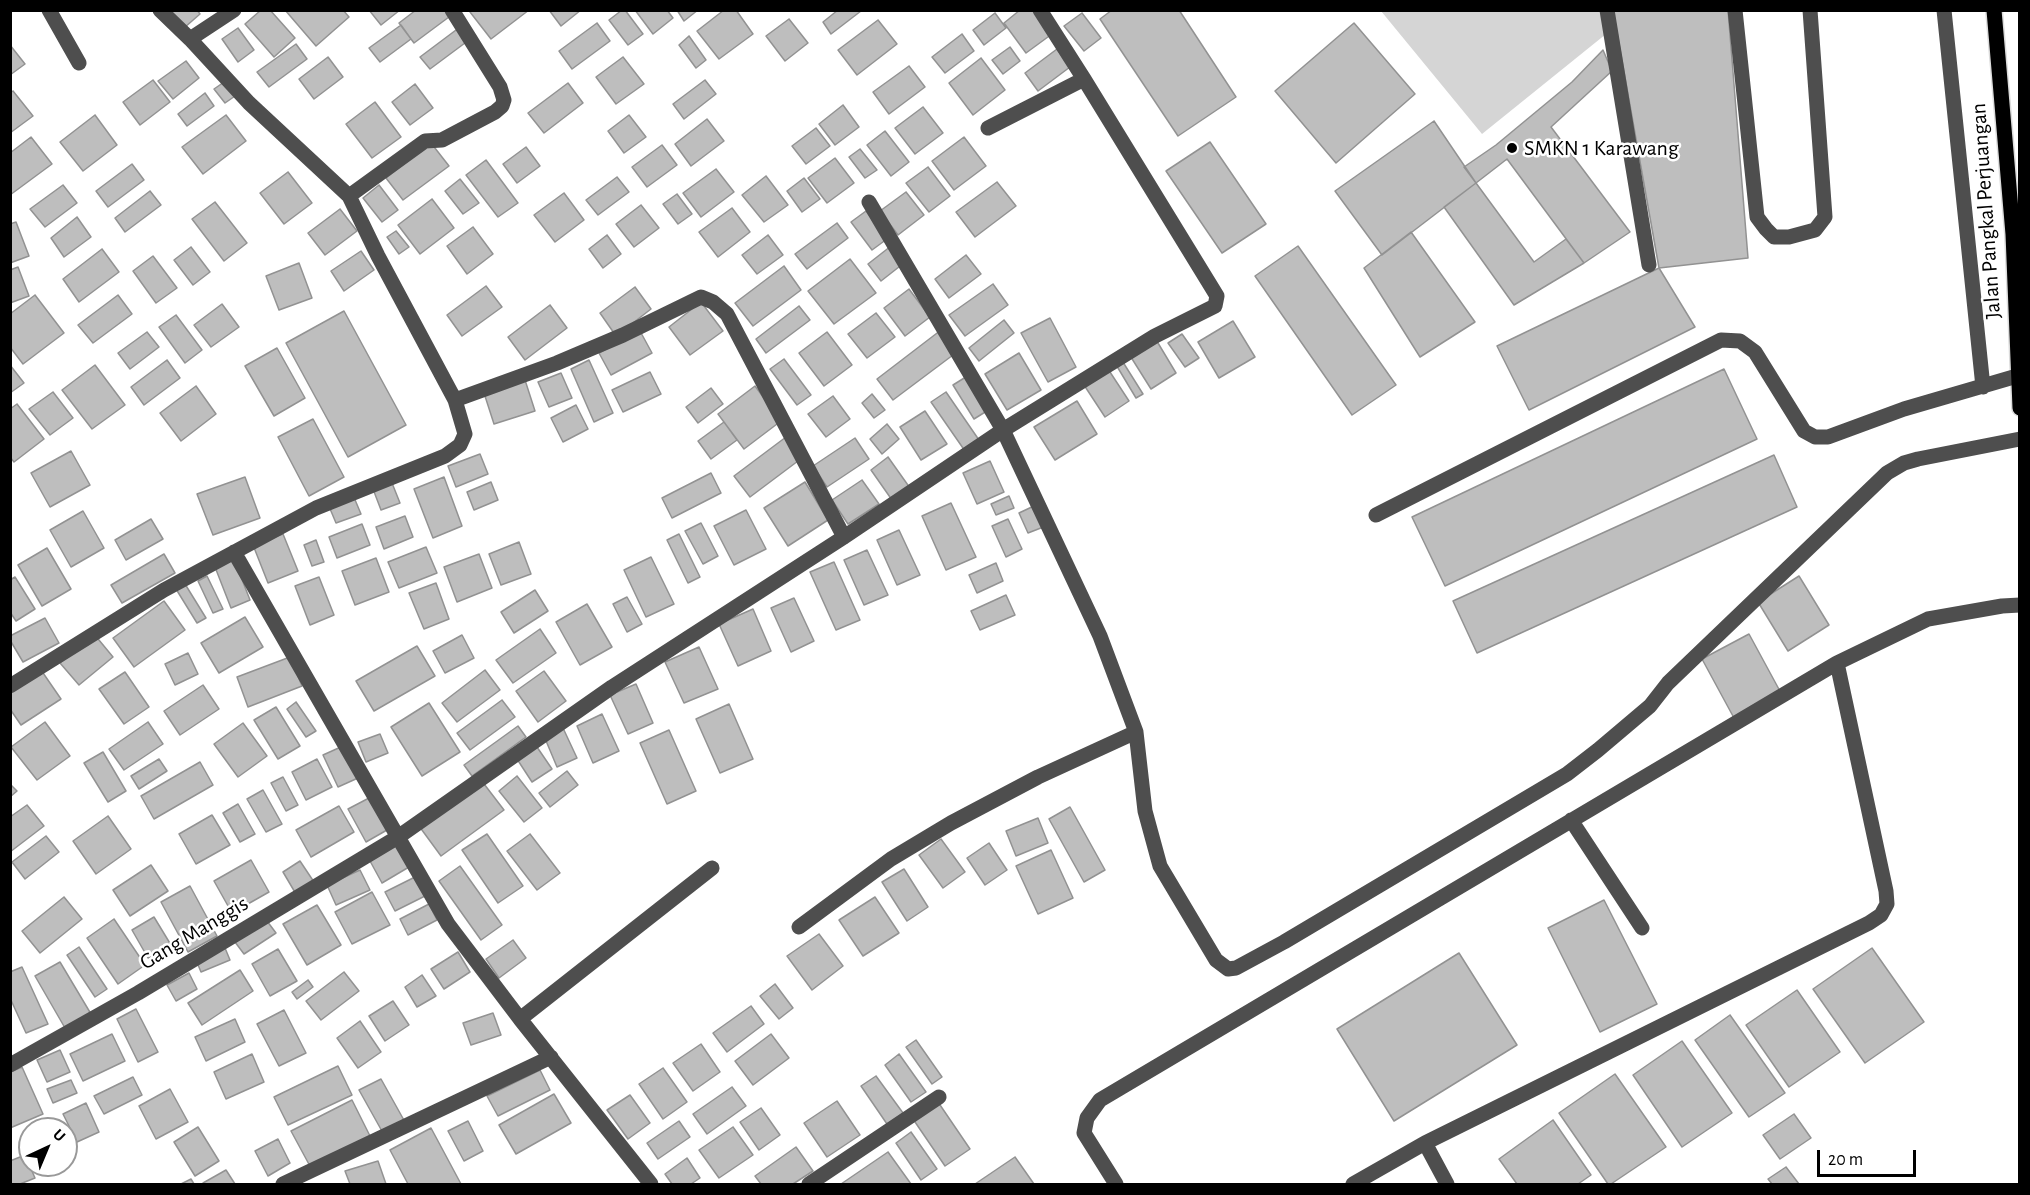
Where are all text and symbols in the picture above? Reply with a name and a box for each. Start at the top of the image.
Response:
street label: Jalan Pangkal Perjuangan [1965,102,2007,320]
place label: SMKN 1 Karawang [1524,135,1679,161]
marker: SMKN 1 Karawang [1505,141,1519,155]
street label: Gang Manggis [135,890,253,976]
north arrow [18,1117,78,1177]
text: U [50,1126,68,1145]
scale bar [1820,1138,1919,1176]
text: 20 m [1828,1151,1863,1169]

